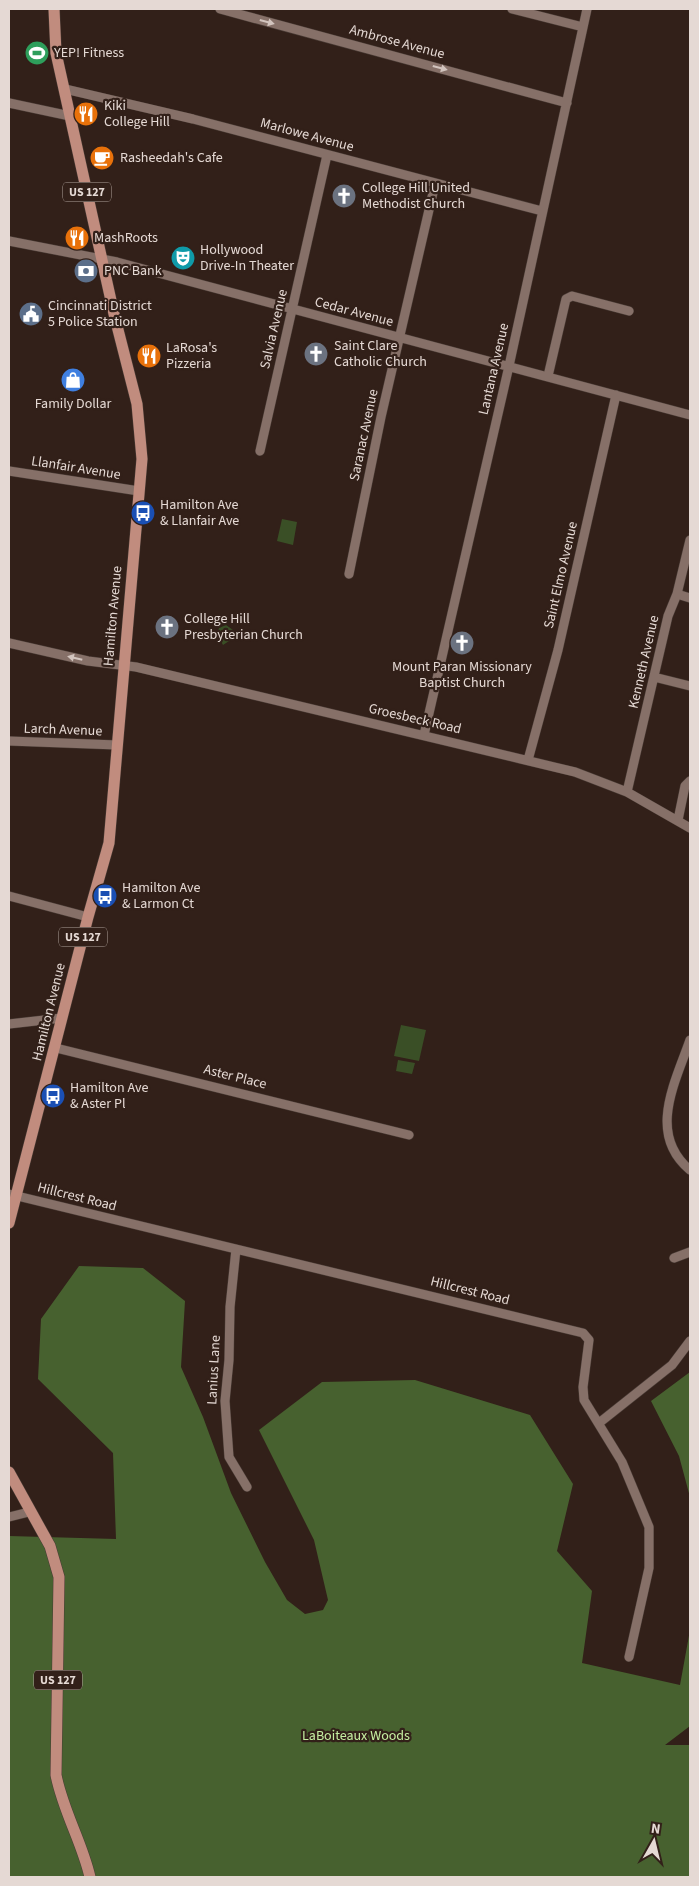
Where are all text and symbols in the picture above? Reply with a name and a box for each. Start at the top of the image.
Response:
one-way arrow [259,18,274,26]
street label: Ambrose Avenue [347,20,447,64]
sports icon: YEP! Fitness [24,40,50,66]
place label: YEP! Fitness [53,43,124,63]
one-way arrow [433,65,448,73]
place label: Kiki College Hill [104,96,170,132]
restaurant icon: Kiki College Hill [73,101,99,127]
street label: Marlowe Avenue [258,113,356,157]
cafe icon: Rasheedah's Cafe [89,145,115,171]
place label: Rasheedah's Cafe [120,148,223,168]
place label: College Hill United Methodist Church [362,178,470,214]
road number: US 127 [63,182,111,202]
church icon: College Hill United Methodist Church [331,183,357,209]
restaurant icon: MashRoots [64,225,90,251]
place label: MashRoots [94,228,158,248]
place label: Hollywood Drive-In Theater [200,240,294,276]
theatre icon: Hollywood Drive-In Theater [170,245,196,271]
bank icon: PNC Bank [73,258,99,284]
place label: PNC Bank [104,261,162,281]
street label: Salvia Avenue [255,287,293,371]
street label: Cedar Avenue [312,292,396,332]
place label: Cincinnati District 5 Police Station [48,296,152,332]
public building icon: Cincinnati District 5 Police Station [18,301,44,327]
street label: Lantana Avenue [474,321,514,417]
place label: Saint Clare Catholic Church [334,336,427,372]
place label: LaRosa's Pizzeria [166,338,217,374]
church icon: Saint Clare Catholic Church [303,341,329,367]
restaurant icon: LaRosa's Pizzeria [136,343,162,369]
shop icon: Family Dollar [60,367,86,393]
street label: Saranac Avenue [345,387,383,483]
place label: Family Dollar [35,394,111,414]
street label: Llanfair Avenue [30,451,122,485]
place label: Hamilton Ave & Llanfair Ave [160,495,239,531]
bus stop icon: Hamilton Ave & Llanfair Ave [130,500,156,526]
street label: Saint Elmo Avenue [539,519,583,630]
street label: Hamilton Avenue [99,565,127,667]
place label: College Hill Presbyterian Church [184,609,303,645]
street label: Kenneth Avenue [624,613,664,711]
church icon: College Hill Presbyterian Church [154,614,180,640]
church icon: Mount Paran Missionary Baptist Church [449,630,475,656]
one-way arrow [68,654,83,662]
place label: Mount Paran Missionary Baptist Church [392,657,532,693]
street label: Groesbeck Road [367,699,463,739]
street label: Larch Avenue [23,719,103,741]
place label: Hamilton Ave & Larmon Ct [122,878,200,914]
bus stop icon: Hamilton Ave & Larmon Ct [92,883,118,909]
road number: US 127 [59,928,107,946]
street label: Hamilton Avenue [27,961,71,1063]
street label: Aster Place [201,1060,269,1094]
place label: Hamilton Ave & Aster Pl [70,1078,148,1114]
bus stop icon: Hamilton Ave & Aster Pl [40,1083,66,1109]
street label: Hillcrest Road [35,1178,119,1216]
street label: Hillcrest Road [428,1272,512,1310]
street label: Lanius Lane [202,1335,226,1405]
road number: US 127 [34,1670,82,1690]
park label: LaBoiteaux Woods [302,1726,410,1746]
north arrow [629,1816,679,1866]
text: N [650,1819,662,1840]

